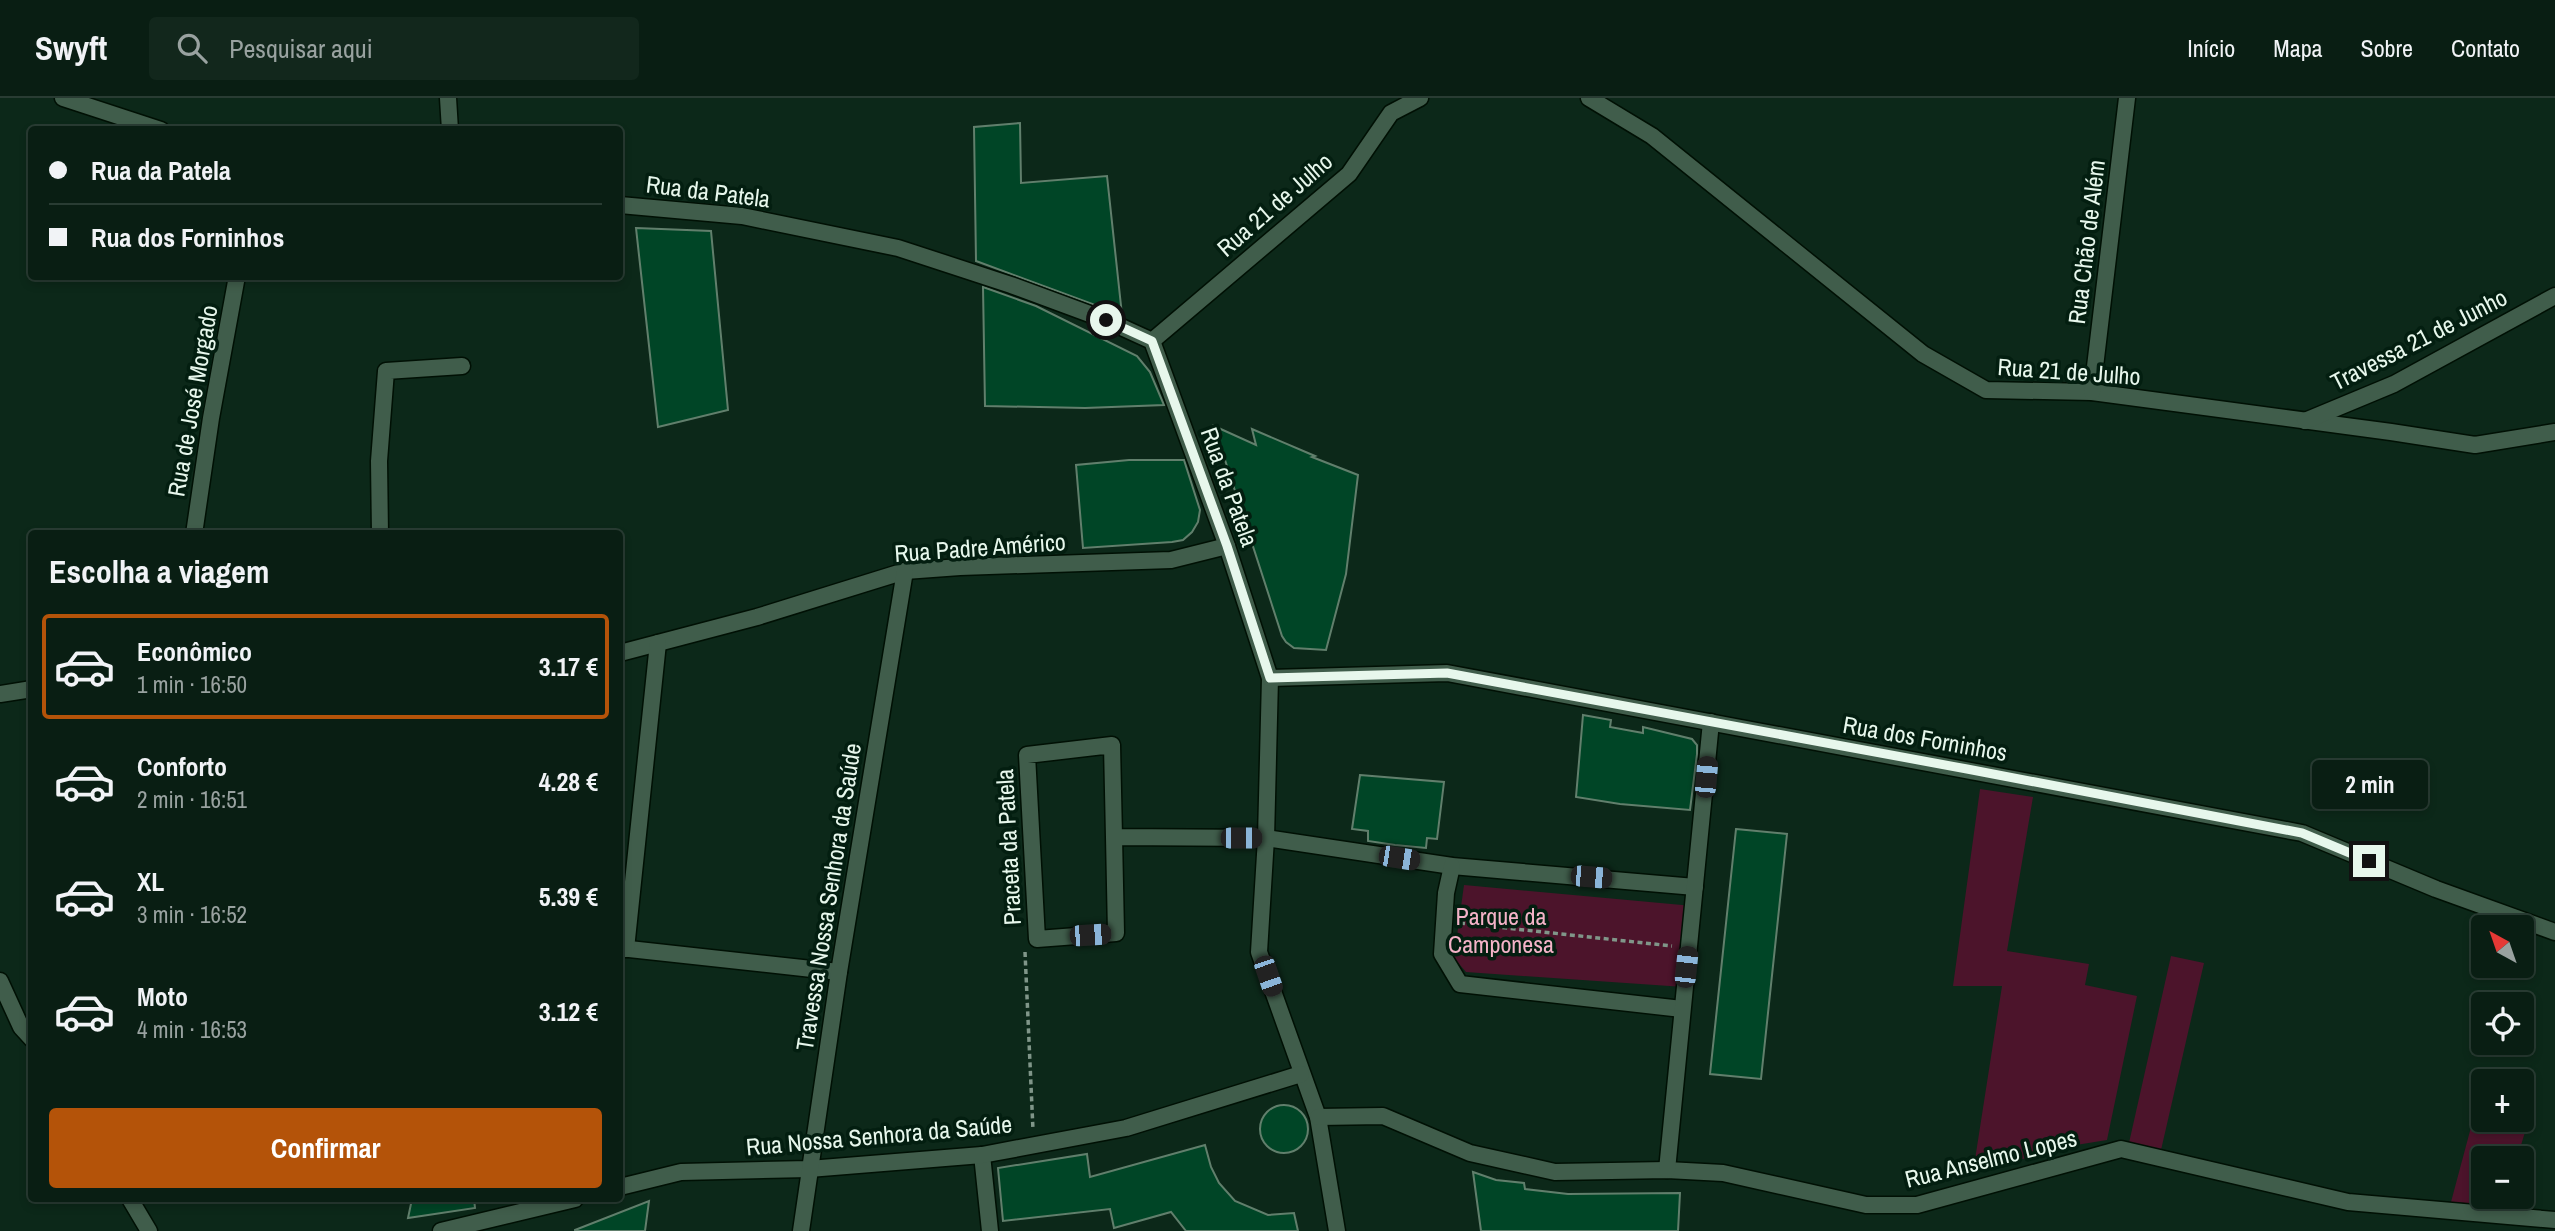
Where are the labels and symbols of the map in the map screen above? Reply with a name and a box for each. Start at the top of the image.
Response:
street label: Rua 21 de Julho [1210,145,1339,263]
street label: Rua Chão de Além [2060,158,2112,326]
street label: Rua da Patela [644,168,772,214]
street label: Travessa 21 de Junho [2325,281,2512,397]
street label: Rua de José Morgado [159,303,225,499]
route start [1090,304,1122,336]
street label: Rua 21 de Julho [1996,350,2142,392]
street label: Rua da Patela [1194,423,1266,551]
street label: Rua Padre Américo [893,525,1067,569]
street label: Rua dos Forninhos [1840,708,2010,768]
street label: Travessa Nossa Senhora da Saúde [788,741,868,1053]
car [1694,755,1719,799]
callout: 2 min [2311,760,2427,808]
street label: Praceta da Patela [988,768,1028,926]
car [1221,828,1263,849]
car [1377,844,1422,872]
route end [2353,845,2385,877]
car [1570,865,1613,889]
park label: Parque da Camponesa [1448,900,1554,960]
north arrow [2471,915,2534,978]
car [1069,923,1112,947]
car [1674,945,1699,989]
car [1252,953,1285,999]
street label: Rua Nossa Senhora da Saúde [745,1107,1013,1163]
street label: Rua Anselmo Lopes [1901,1121,2080,1195]

